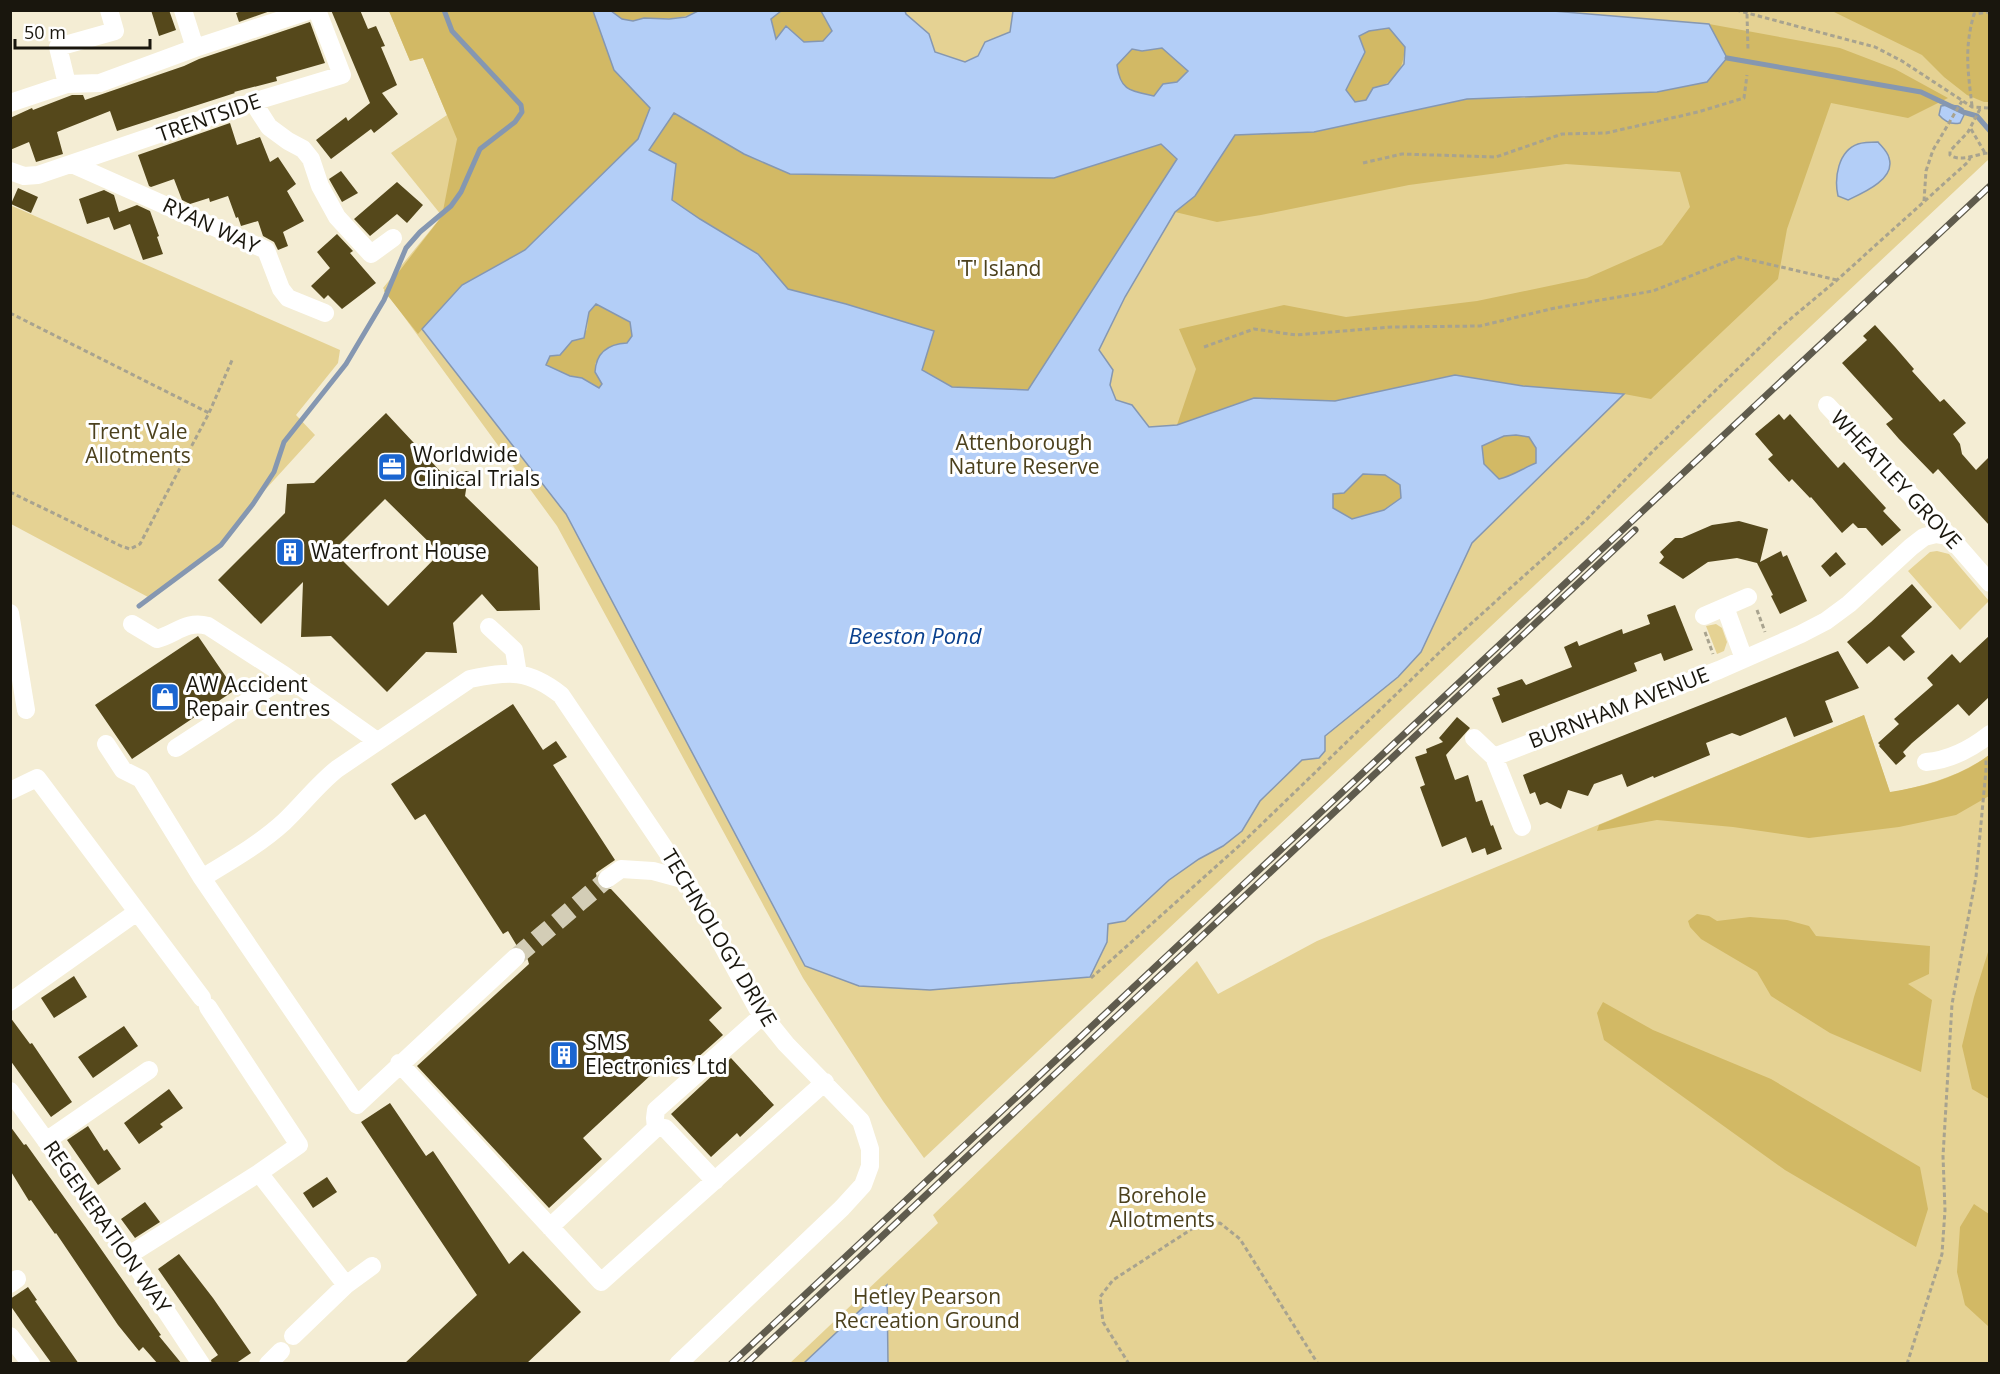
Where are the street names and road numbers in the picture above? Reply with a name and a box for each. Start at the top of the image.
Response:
street label: TRENTSIDE [153,86,264,148]
street label: RYAN WAY [159,190,265,260]
street label: WHEATLEY GROVE [1825,404,1968,555]
street label: BURNHAM AVENUE [1524,660,1713,754]
street label: TECHNOLOGY DRIVE [656,844,784,1031]
street label: REGENERATION WAY [38,1135,178,1319]

